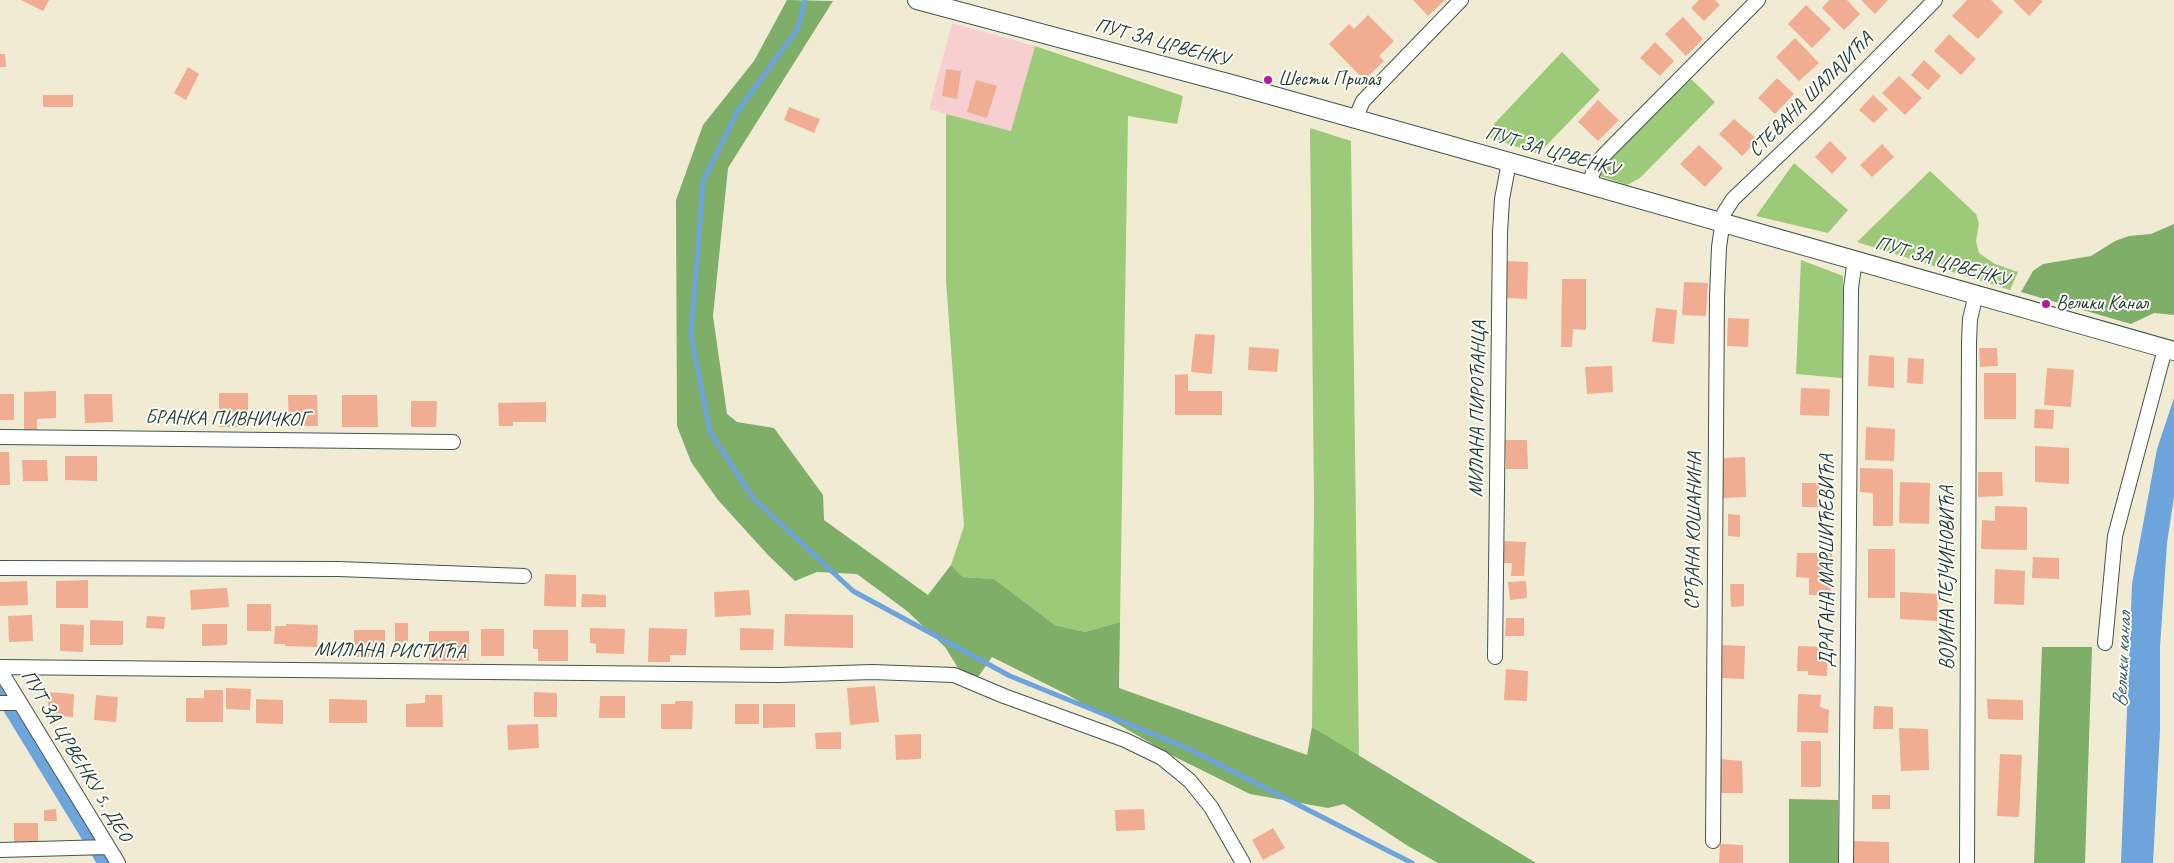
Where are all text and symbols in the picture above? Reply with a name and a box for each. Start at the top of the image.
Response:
street label: ПУТ ЗА ЦРВЕНКУ [1092,14,1232,72]
street label: СТЕВАНА ШАЛАЈИЋА [1744,28,1878,162]
place label: Шести Прилаз [1278,68,1380,92]
marker: Шести Прилаз [1262,74,1274,86]
street label: ПУТ ЗА ЦРВЕНКУ [1482,121,1622,183]
street label: ПУТ ЗА ЦРВЕНКУ [1872,231,2012,293]
place label: Велики Канал [2056,292,2148,316]
marker: Велики Канал [2040,298,2052,310]
street label: МИЛАНА ПИРОЋАНЦА [1464,321,1492,497]
street label: БРАНКА ПИВНИЧКОГ [145,406,309,432]
street label: СРЂАНА КОШАНИНА [1681,452,1707,610]
street label: ДРАГАНА МАРШИЋЕВИЋА [1816,455,1840,667]
street label: ВОЈИНА ПЕЈЧИНОВИЋА [1936,486,1960,670]
water label: Велики канал [2108,612,2138,708]
street label: МИЛАНА РИСТИЋА [314,638,466,664]
street label: ПУТ ЗА ЦРВЕНКУ 5. ДЕО [15,666,137,846]

